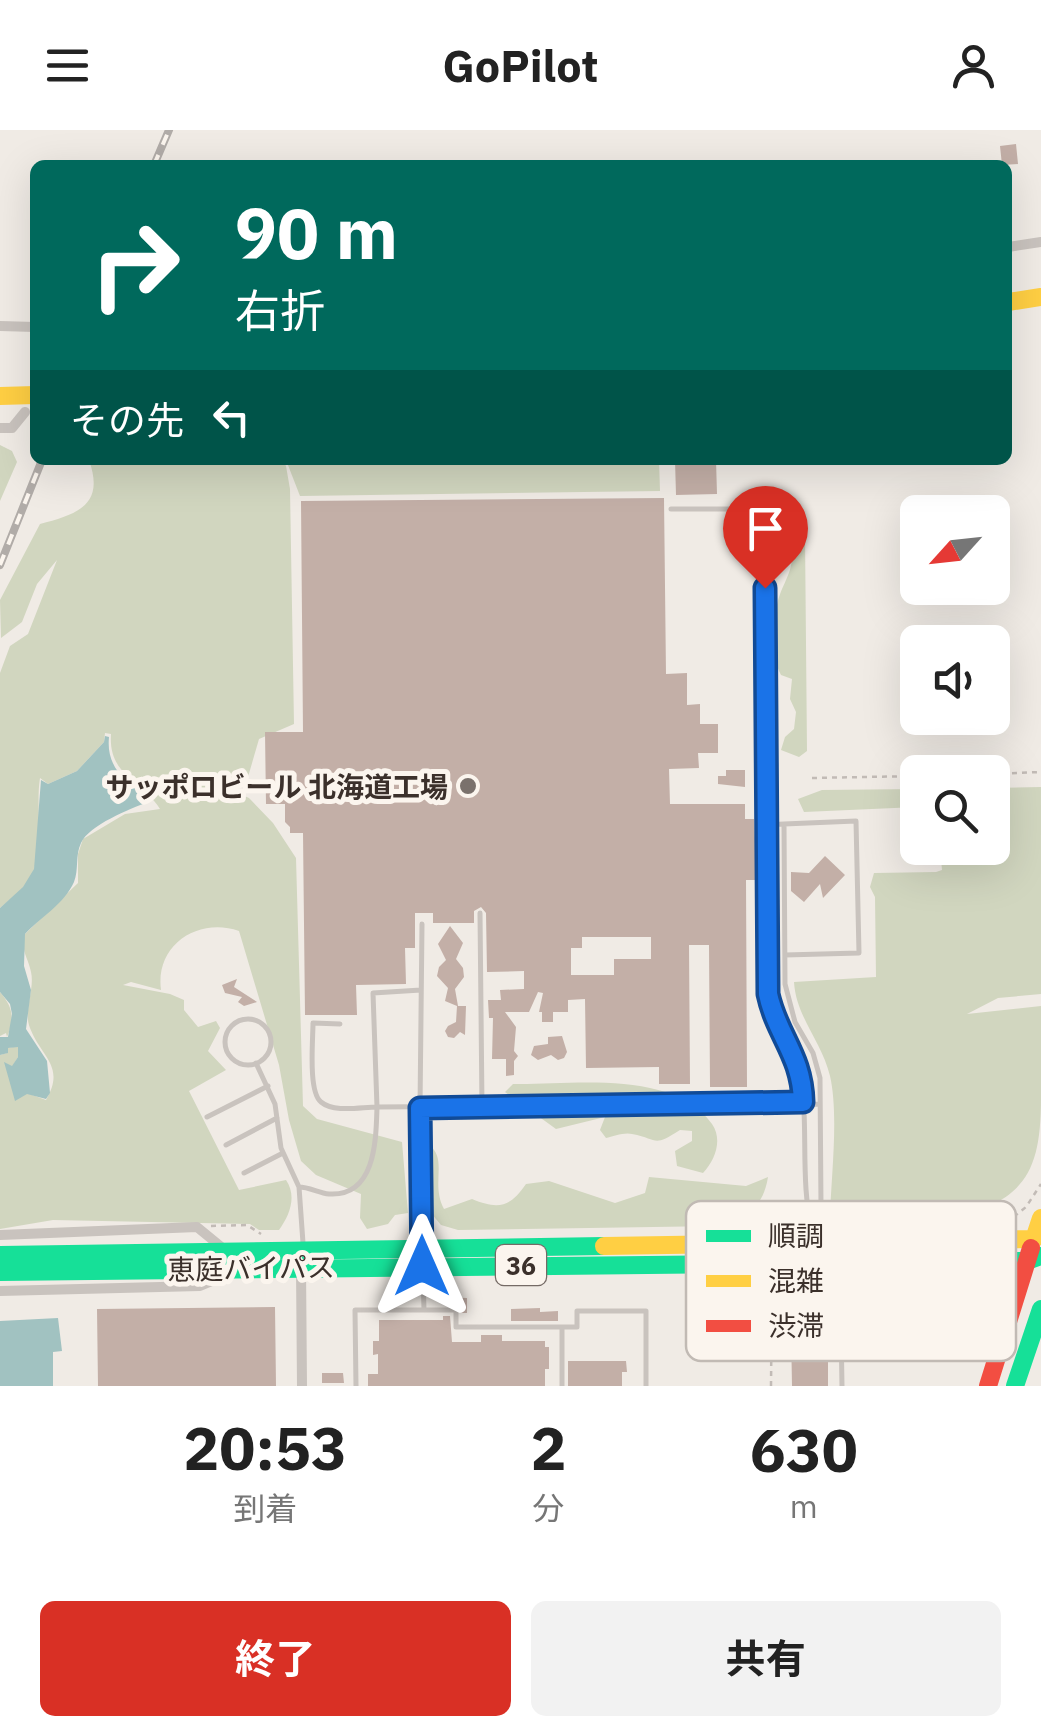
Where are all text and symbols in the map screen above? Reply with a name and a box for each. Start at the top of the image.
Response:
text: GoPilot [442,36,599,94]
icon: menu [40,38,95,93]
icon: person [946,38,1001,93]
text: 90 m [235,187,398,278]
icon: right [70,200,200,330]
text: 右折 [235,281,325,339]
icon: left [204,390,259,445]
text: その先 [70,395,184,444]
pin [723,486,808,589]
north arrow [900,495,1010,605]
map controls [900,495,1010,865]
icon: arrive [738,501,793,556]
button: sound [900,625,1010,735]
button: search [900,755,1010,865]
place label: サッポロビール 北海道工場 [105,768,448,805]
marker: サッポロビール 北海道工場 [457,775,479,797]
legend [686,1201,1016,1361]
position arrow [370,1214,474,1318]
text: 順調 [768,1217,824,1254]
road number: 36 [496,1245,546,1285]
street label: 恵庭バイパス [167,1248,335,1288]
text: 混雑 [768,1262,824,1299]
text: 渋滞 [768,1307,824,1344]
text: 20:53 [183,1408,347,1487]
text: 2 [530,1408,566,1487]
text: 630 [750,1410,858,1489]
text: m [790,1485,818,1527]
text: 到着 [233,1487,297,1529]
text: 分 [532,1487,564,1529]
button: 終了 [40,1601,511,1716]
button: 共有 [531,1601,1001,1716]

